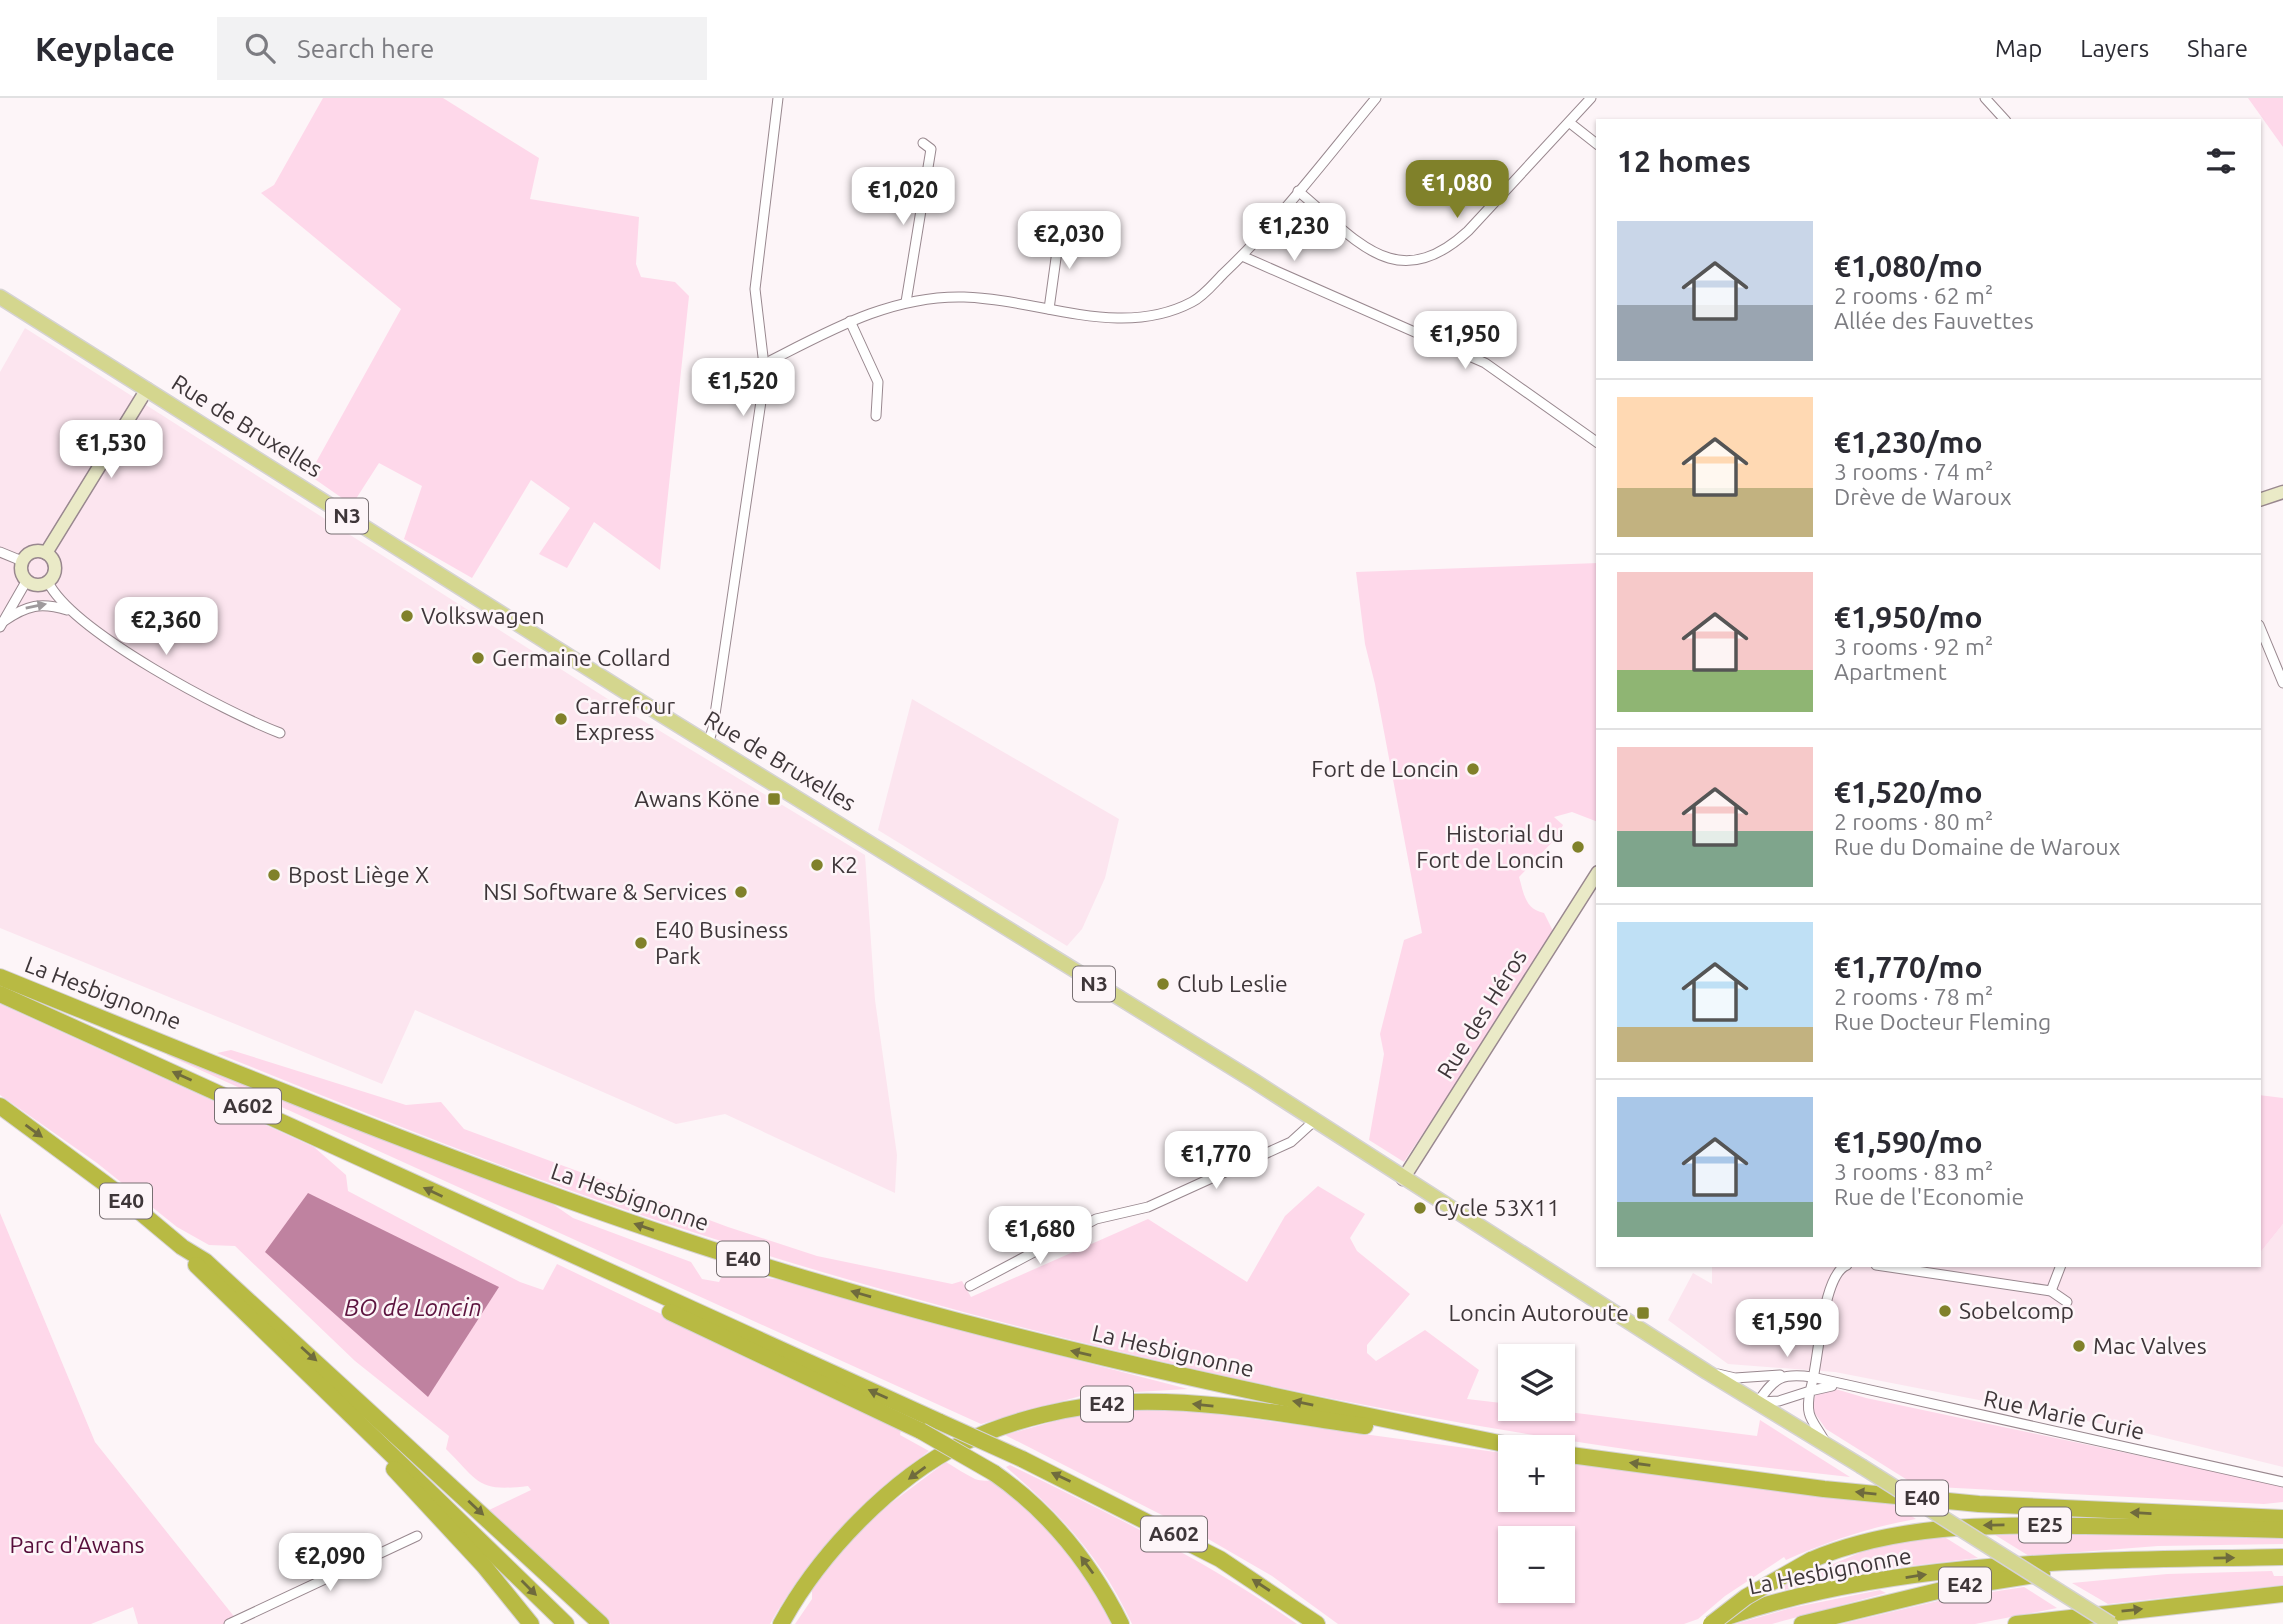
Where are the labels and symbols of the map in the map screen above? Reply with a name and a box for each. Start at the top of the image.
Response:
pin: €1,080 [1400,160,1514,220]
pin: €1,020 [846,167,960,227]
pin: €1,230 [1237,204,1351,263]
pin: €2,030 [1012,212,1126,271]
pin: €1,950 [1408,312,1522,371]
pin: €1,520 [686,358,800,418]
street label: Rue de Bruxelles [168,369,327,482]
pin: €1,530 [54,420,168,480]
road number: N3 [326,498,368,534]
pin: €2,360 [109,598,223,657]
one-way arrow [25,601,47,612]
place label: Volkswagen [421,603,545,628]
marker: Volkswagen [399,608,415,624]
place label: Germaine Collard [492,645,671,670]
marker: Germaine Collard [470,650,486,666]
place label: Carrefour Express [575,693,675,744]
street label: Rue de Bruxelles [700,706,860,816]
marker: Carrefour Express [553,711,569,727]
place label: Fort de Loncin [1311,756,1459,781]
marker: Fort de Loncin [1465,761,1481,777]
place label: Awans Köne [634,786,760,811]
marker: Awans Köne [766,791,782,807]
place label: Historial du Fort de Loncin [1416,821,1564,872]
marker: Historial du Fort de Loncin [1570,839,1586,855]
place label: K2 [831,852,858,877]
marker: K2 [809,857,825,873]
place label: Bpost Liège X [288,862,429,887]
marker: Bpost Liège X [266,867,282,883]
place label: NSI Software & Services [483,879,727,904]
marker: NSI Software & Services [733,884,749,900]
place label: E40 Business Park [655,917,788,968]
marker: E40 Business Park [633,935,649,951]
street label: Rue des Héros [1432,944,1531,1083]
street label: La Hesbignonne [22,951,185,1034]
road number: N3 [1073,966,1115,1001]
place label: Club Leslie [1177,971,1288,996]
marker: Club Leslie [1155,976,1171,992]
one-way arrow [172,1070,193,1081]
road number: A602 [215,1088,281,1124]
one-way arrow [25,1124,43,1139]
pin: €1,770 [1159,1132,1273,1191]
street label: La Hesbignonne [548,1158,712,1235]
road number: E40 [100,1184,152,1218]
one-way arrow [423,1187,444,1198]
place label: Cycle 53X11 [1434,1195,1560,1220]
marker: Cycle 53X11 [1412,1200,1428,1216]
pin: €1,680 [983,1206,1097,1266]
one-way arrow [634,1221,655,1232]
road number: E40 [717,1242,769,1276]
one-way arrow [851,1289,872,1299]
water label: BO de Loncin [344,1294,482,1321]
place label: Sobelcomp [1959,1298,2074,1323]
place label: Loncin Autoroute [1449,1300,1629,1325]
pin: €1,590 [1730,1300,1844,1359]
marker: Sobelcomp [1937,1303,1953,1319]
marker: Loncin Autoroute [1635,1305,1651,1321]
street label: La Hesbignonne [1090,1320,1256,1381]
place label: Mac Valves [2093,1333,2207,1358]
marker: Mac Valves [2071,1338,2087,1354]
one-way arrow [300,1345,317,1361]
one-way arrow [1070,1347,1092,1358]
street label: Rue Marie Curie [1982,1385,2147,1444]
road number: E42 [1081,1386,1133,1422]
one-way arrow [868,1388,888,1400]
one-way arrow [1292,1398,1314,1409]
one-way arrow [1192,1399,1214,1410]
one-way arrow [1629,1459,1651,1470]
one-way arrow [909,1466,927,1481]
one-way arrow [1051,1471,1071,1483]
road number: E40 [1896,1480,1948,1516]
one-way arrow [1854,1487,1876,1498]
one-way arrow [467,1500,484,1516]
one-way arrow [2130,1507,2152,1518]
road number: E25 [2019,1508,2071,1542]
road number: A602 [1141,1516,1207,1552]
one-way arrow [1983,1519,2005,1531]
park label: Parc d'Awans [9,1532,145,1557]
pin: €2,090 [273,1534,387,1593]
street label: La Hesbignonne [1746,1542,1913,1599]
one-way arrow [2213,1552,2235,1564]
one-way arrow [1080,1556,1094,1574]
road number: E42 [1939,1568,1991,1602]
one-way arrow [1905,1570,1927,1581]
one-way arrow [520,1579,537,1595]
one-way arrow [1251,1579,1271,1592]
one-way arrow [2121,1604,2143,1615]

